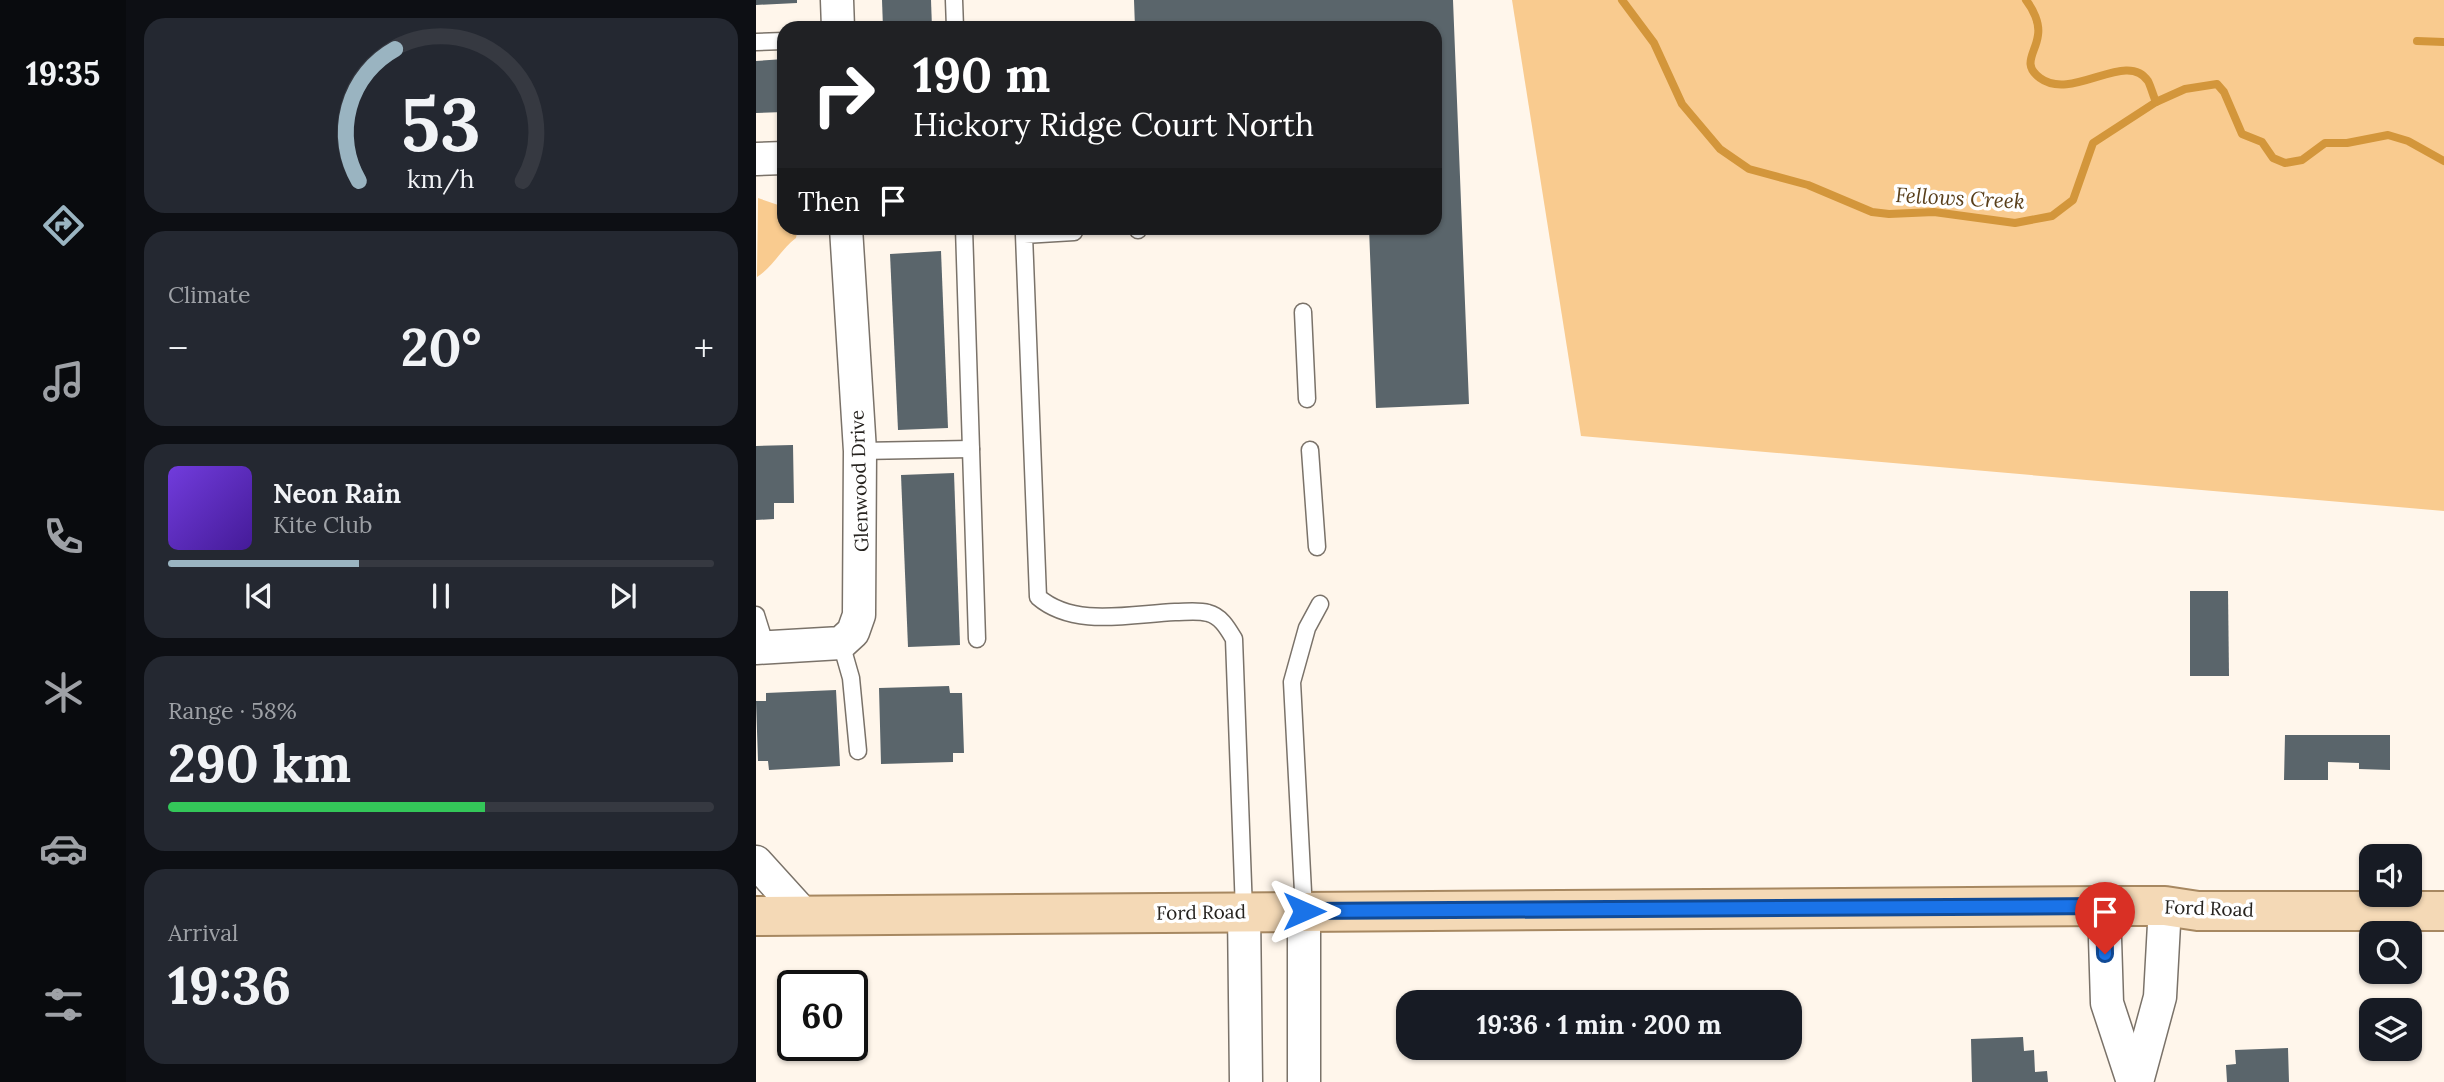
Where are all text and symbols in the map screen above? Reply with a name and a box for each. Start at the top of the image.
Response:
text: 190 m [913,43,1050,105]
icon: right [798,49,889,140]
text: 19:35 [26,53,100,94]
text: 53 [401,79,481,172]
text: Hickory Ridge Court North [913,104,1314,145]
text: km/h [407,163,475,195]
water label: Fellows Creek [1895,181,2025,215]
icon: arrive [874,182,912,220]
text: Then [798,185,860,218]
icon: directions [39,201,88,250]
text: Climate [168,280,250,309]
text: 20° [401,314,481,380]
text: − [168,324,188,372]
text: + [694,324,714,372]
icon: music [39,357,88,406]
street label: Glenwood Drive [845,409,873,553]
text: Neon Rain [273,477,401,510]
text: Kite Club [273,510,372,539]
icon: phone [39,512,88,561]
icon: previous [240,577,278,615]
icon: pause [422,577,460,615]
icon: next [604,577,642,615]
icon: climate [39,668,88,717]
text: Range · 58% [168,696,297,725]
text: 290 km [168,730,351,796]
icon: car [39,824,88,873]
map controls [2359,844,2422,1061]
button: sound [2359,844,2422,907]
position arrow [1267,874,1341,948]
pin [2075,882,2135,954]
icon: arrive [2086,893,2124,931]
street label: Ford Road [2164,894,2254,922]
street label: Ford Road [1156,899,1246,925]
text: Arrival [168,918,238,947]
button: search [2359,921,2422,984]
text: 19:36 [168,952,291,1018]
speed limit sign: 60 [777,970,868,1061]
icon: filters [39,980,88,1029]
button: layers [2359,998,2422,1061]
text: 19:36 · 1 min · 200 m [1477,1008,1721,1041]

